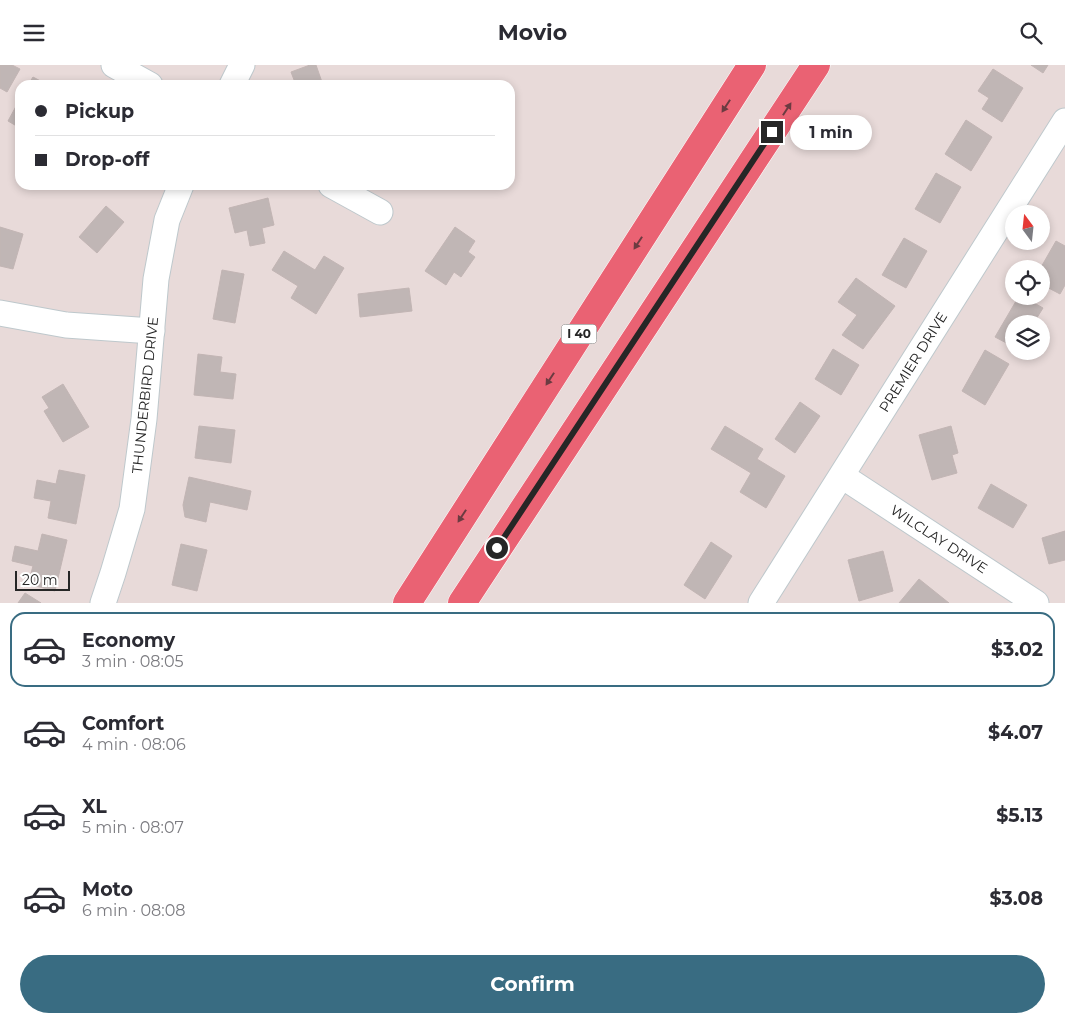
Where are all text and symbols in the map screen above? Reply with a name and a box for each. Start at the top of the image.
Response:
icon: menu [20,19,48,47]
text: Movio [498,19,567,46]
icon: search [1017,19,1045,47]
one-way arrow [721,99,730,113]
text: Pickup [65,100,134,123]
one-way arrow [782,102,792,116]
callout: 1 min [790,115,872,149]
route end [761,121,783,143]
text: 1 min [809,123,853,142]
text: Drop-off [65,148,149,171]
north arrow [1005,205,1050,250]
map controls [1005,205,1050,360]
one-way arrow [633,236,643,249]
button: locate [1005,260,1050,305]
street label: PREMIER DRIVE [875,309,951,415]
button: layers [1005,315,1050,360]
street label: THUNDERBIRD DRIVE [128,316,162,474]
road number: I 40 [562,325,596,343]
one-way arrow [545,373,555,386]
street label: WILCLAY DRIVE [887,501,991,577]
one-way arrow [457,509,467,523]
route start [486,537,508,559]
scale bar [15,568,70,591]
text: 20 m [22,571,58,589]
icon: car [22,627,67,672]
text: Economy [82,629,175,652]
text: $3.02 [991,638,1043,661]
text: 3 min · 08:05 [82,652,184,671]
icon: car [22,710,67,755]
text: Comfort [82,712,164,735]
text: $4.07 [988,721,1043,744]
text: 4 min · 08:06 [82,735,186,754]
icon: car [22,793,67,838]
text: XL [82,795,107,818]
text: $5.13 [996,804,1043,827]
text: 5 min · 08:07 [82,818,184,837]
icon: car [22,876,67,921]
text: Moto [82,878,133,901]
text: $3.08 [990,887,1043,910]
text: 6 min · 08:08 [82,901,185,920]
button: Confirm [20,955,1045,1013]

